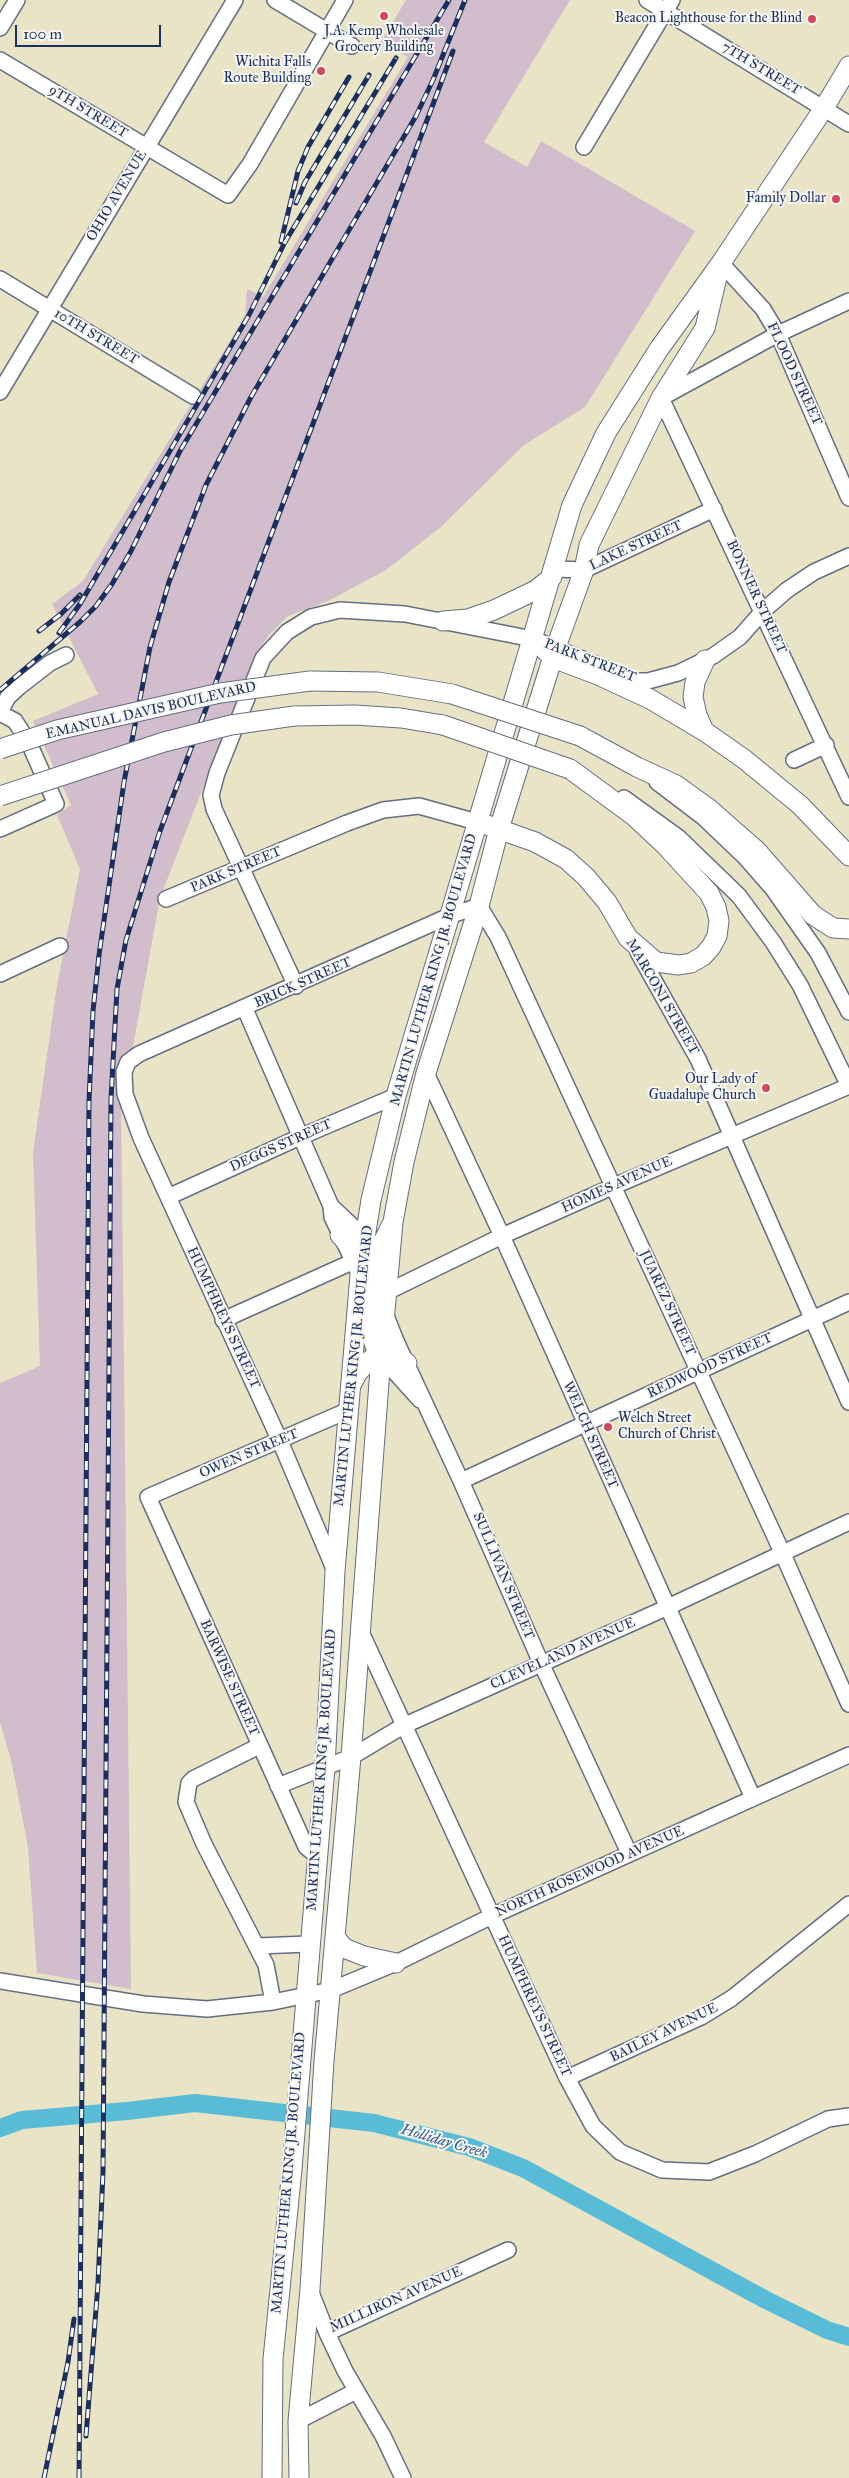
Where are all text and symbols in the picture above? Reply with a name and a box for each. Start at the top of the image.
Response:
marker: J.A. Kemp Wholesale Grocery Building [378,10,390,22]
place label: Beacon Lighthouse for the Blind [615,11,802,27]
marker: Beacon Lighthouse for the Blind [806,13,818,25]
scale bar [18,15,164,47]
place label: J.A. Kemp Wholesale Grocery Building [324,24,444,56]
text: 100 m [23,25,62,43]
street label: 7TH STREET [718,39,804,99]
place label: Wichita Falls Route Building [224,55,311,88]
marker: Wichita Falls Route Building [315,65,327,77]
street label: 9TH STREET [45,82,131,142]
street label: OHIO AVENUE [83,147,151,245]
place label: Family Dollar [746,191,826,207]
marker: Family Dollar [830,193,842,205]
street label: 10TH STREET [51,305,141,369]
street label: FLOOD STREET [763,320,825,428]
street label: LAKE STREET [587,517,685,575]
street label: BONNER STREET [722,537,790,657]
street label: PARK STREET [542,636,638,686]
street label: EMANUAL DAVIS BOULEVARD [44,679,258,743]
street label: MARTIN LUTHER KING JR. BOULEVARD [387,832,481,1108]
street label: PARK STREET [188,843,284,897]
street label: MARCONI STREET [622,936,702,1058]
street label: BRICK STREET [252,954,354,1012]
place label: Our Lady of Guadalupe Church [649,1072,756,1104]
marker: Our Lady of Guadalupe Church [760,1082,772,1094]
street label: DEGGS STREET [228,1116,334,1176]
street label: HOMES AVENUE [559,1153,675,1217]
street label: MARTIN LUTHER KING JR. BOULEVARD [331,1225,377,1507]
street label: HUMPHREYS STREET [183,1244,263,1392]
street label: JUAREZ STREET [635,1248,699,1358]
street label: REDWOOD STREET [645,1330,775,1402]
street label: WELCH STREET [559,1379,621,1491]
place label: Welch Street Church of Christ [618,1411,716,1444]
marker: Welch Street Church of Christ [602,1421,614,1433]
street label: OWEN STREET [197,1426,301,1482]
street label: SULLIVAN STREET [469,1510,537,1642]
street label: CLEVELAND AVENUE [488,1614,638,1694]
street label: BARWISE STREET [196,1617,262,1739]
street label: MARTIN LUTHER KING JR. BOULEVARD [304,1628,340,1912]
street label: NORTH ROSEWOOD AVENUE [493,1823,687,1921]
street label: HUMPHREYS STREET [494,1932,574,2080]
street label: BAILEY AVENUE [607,2000,721,2066]
street label: MARTIN LUTHER KING JR. BOULEVARD [268,2032,310,2314]
water label: Holliday Creek [399,2121,489,2163]
street label: MILLIRON AVENUE [327,2263,465,2337]

